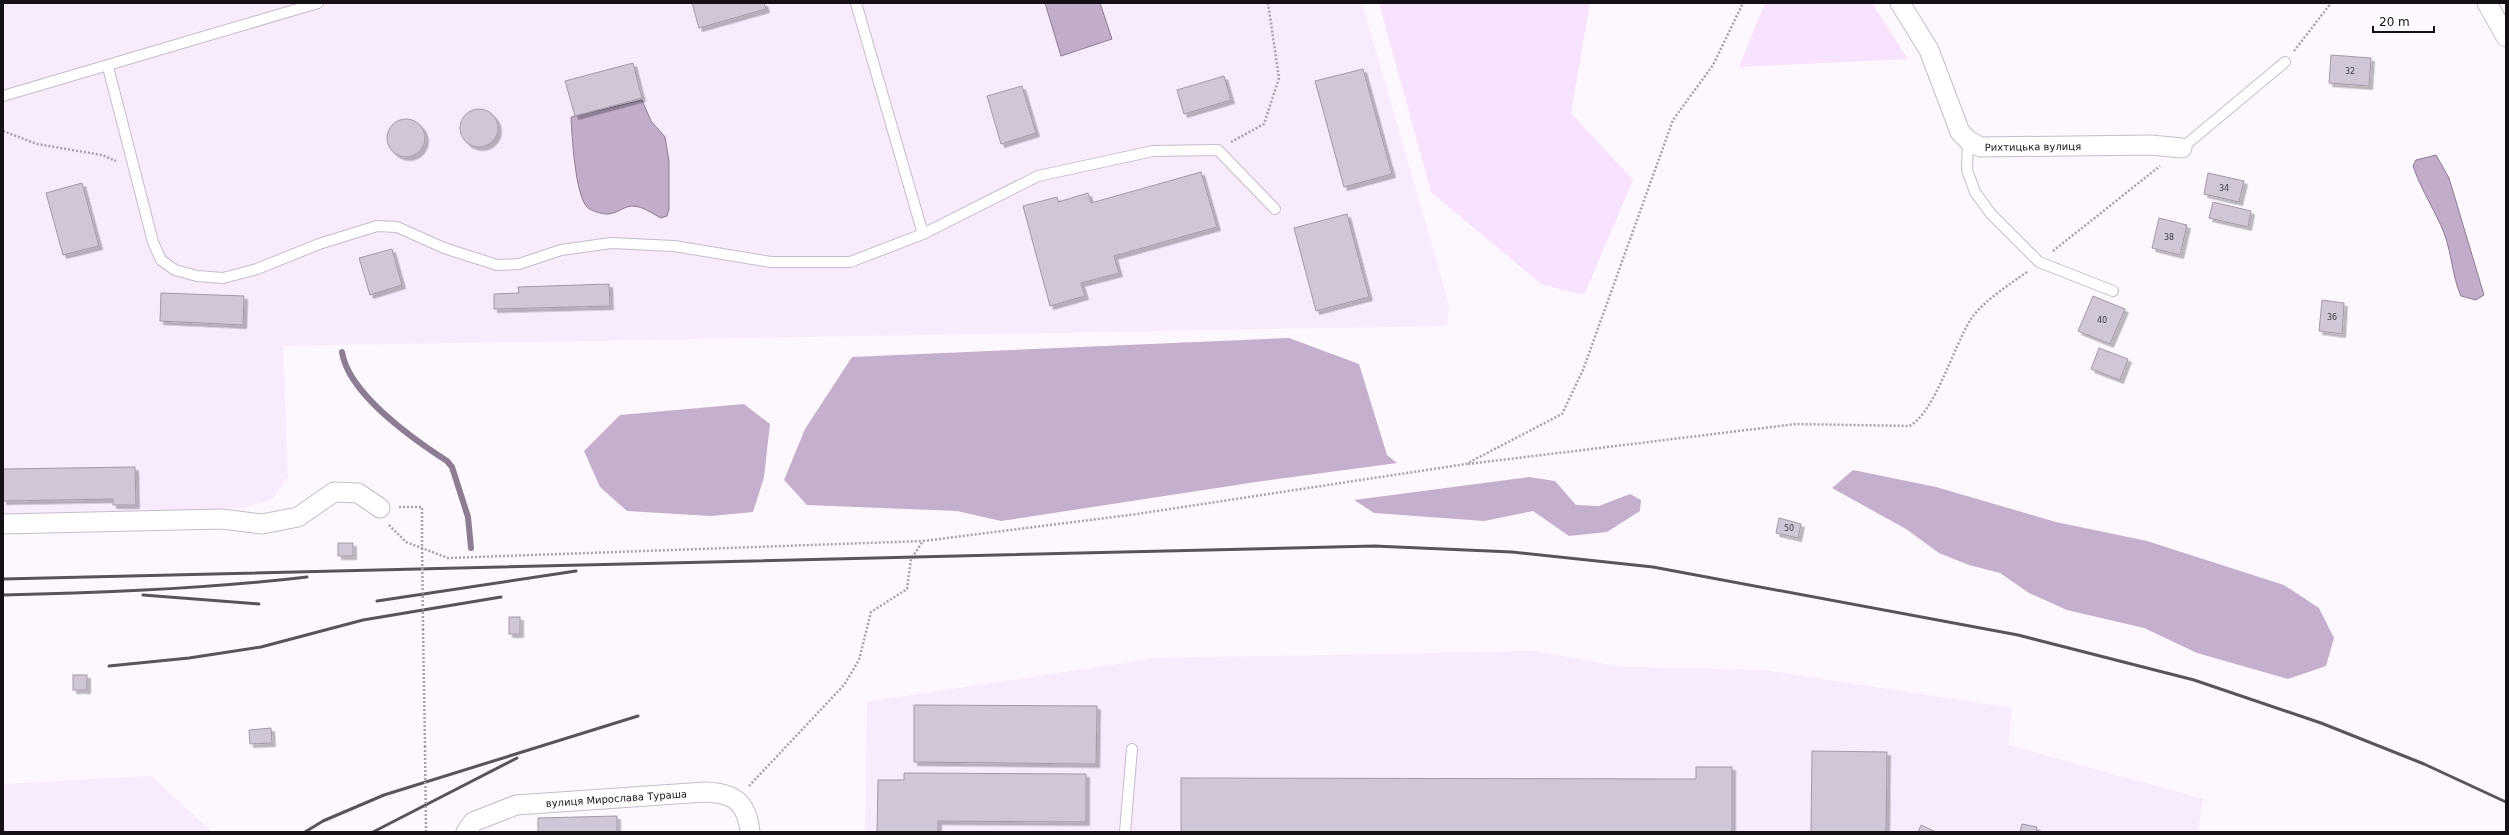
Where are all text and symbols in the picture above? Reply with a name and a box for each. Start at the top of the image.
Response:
scale bar [2373,8,2434,34]
text: 20 m [2379,15,2410,29]
house number: 32 [2345,67,2355,76]
street label: Рихтицька вулиця [1985,141,2081,153]
house number: 34 [2219,184,2229,193]
house number: 38 [2164,233,2174,242]
house number: 36 [2327,313,2337,322]
house number: 40 [2097,316,2107,325]
house number: 50 [1784,524,1794,533]
street label: вулиця Мирослава Тураша [545,788,687,809]

